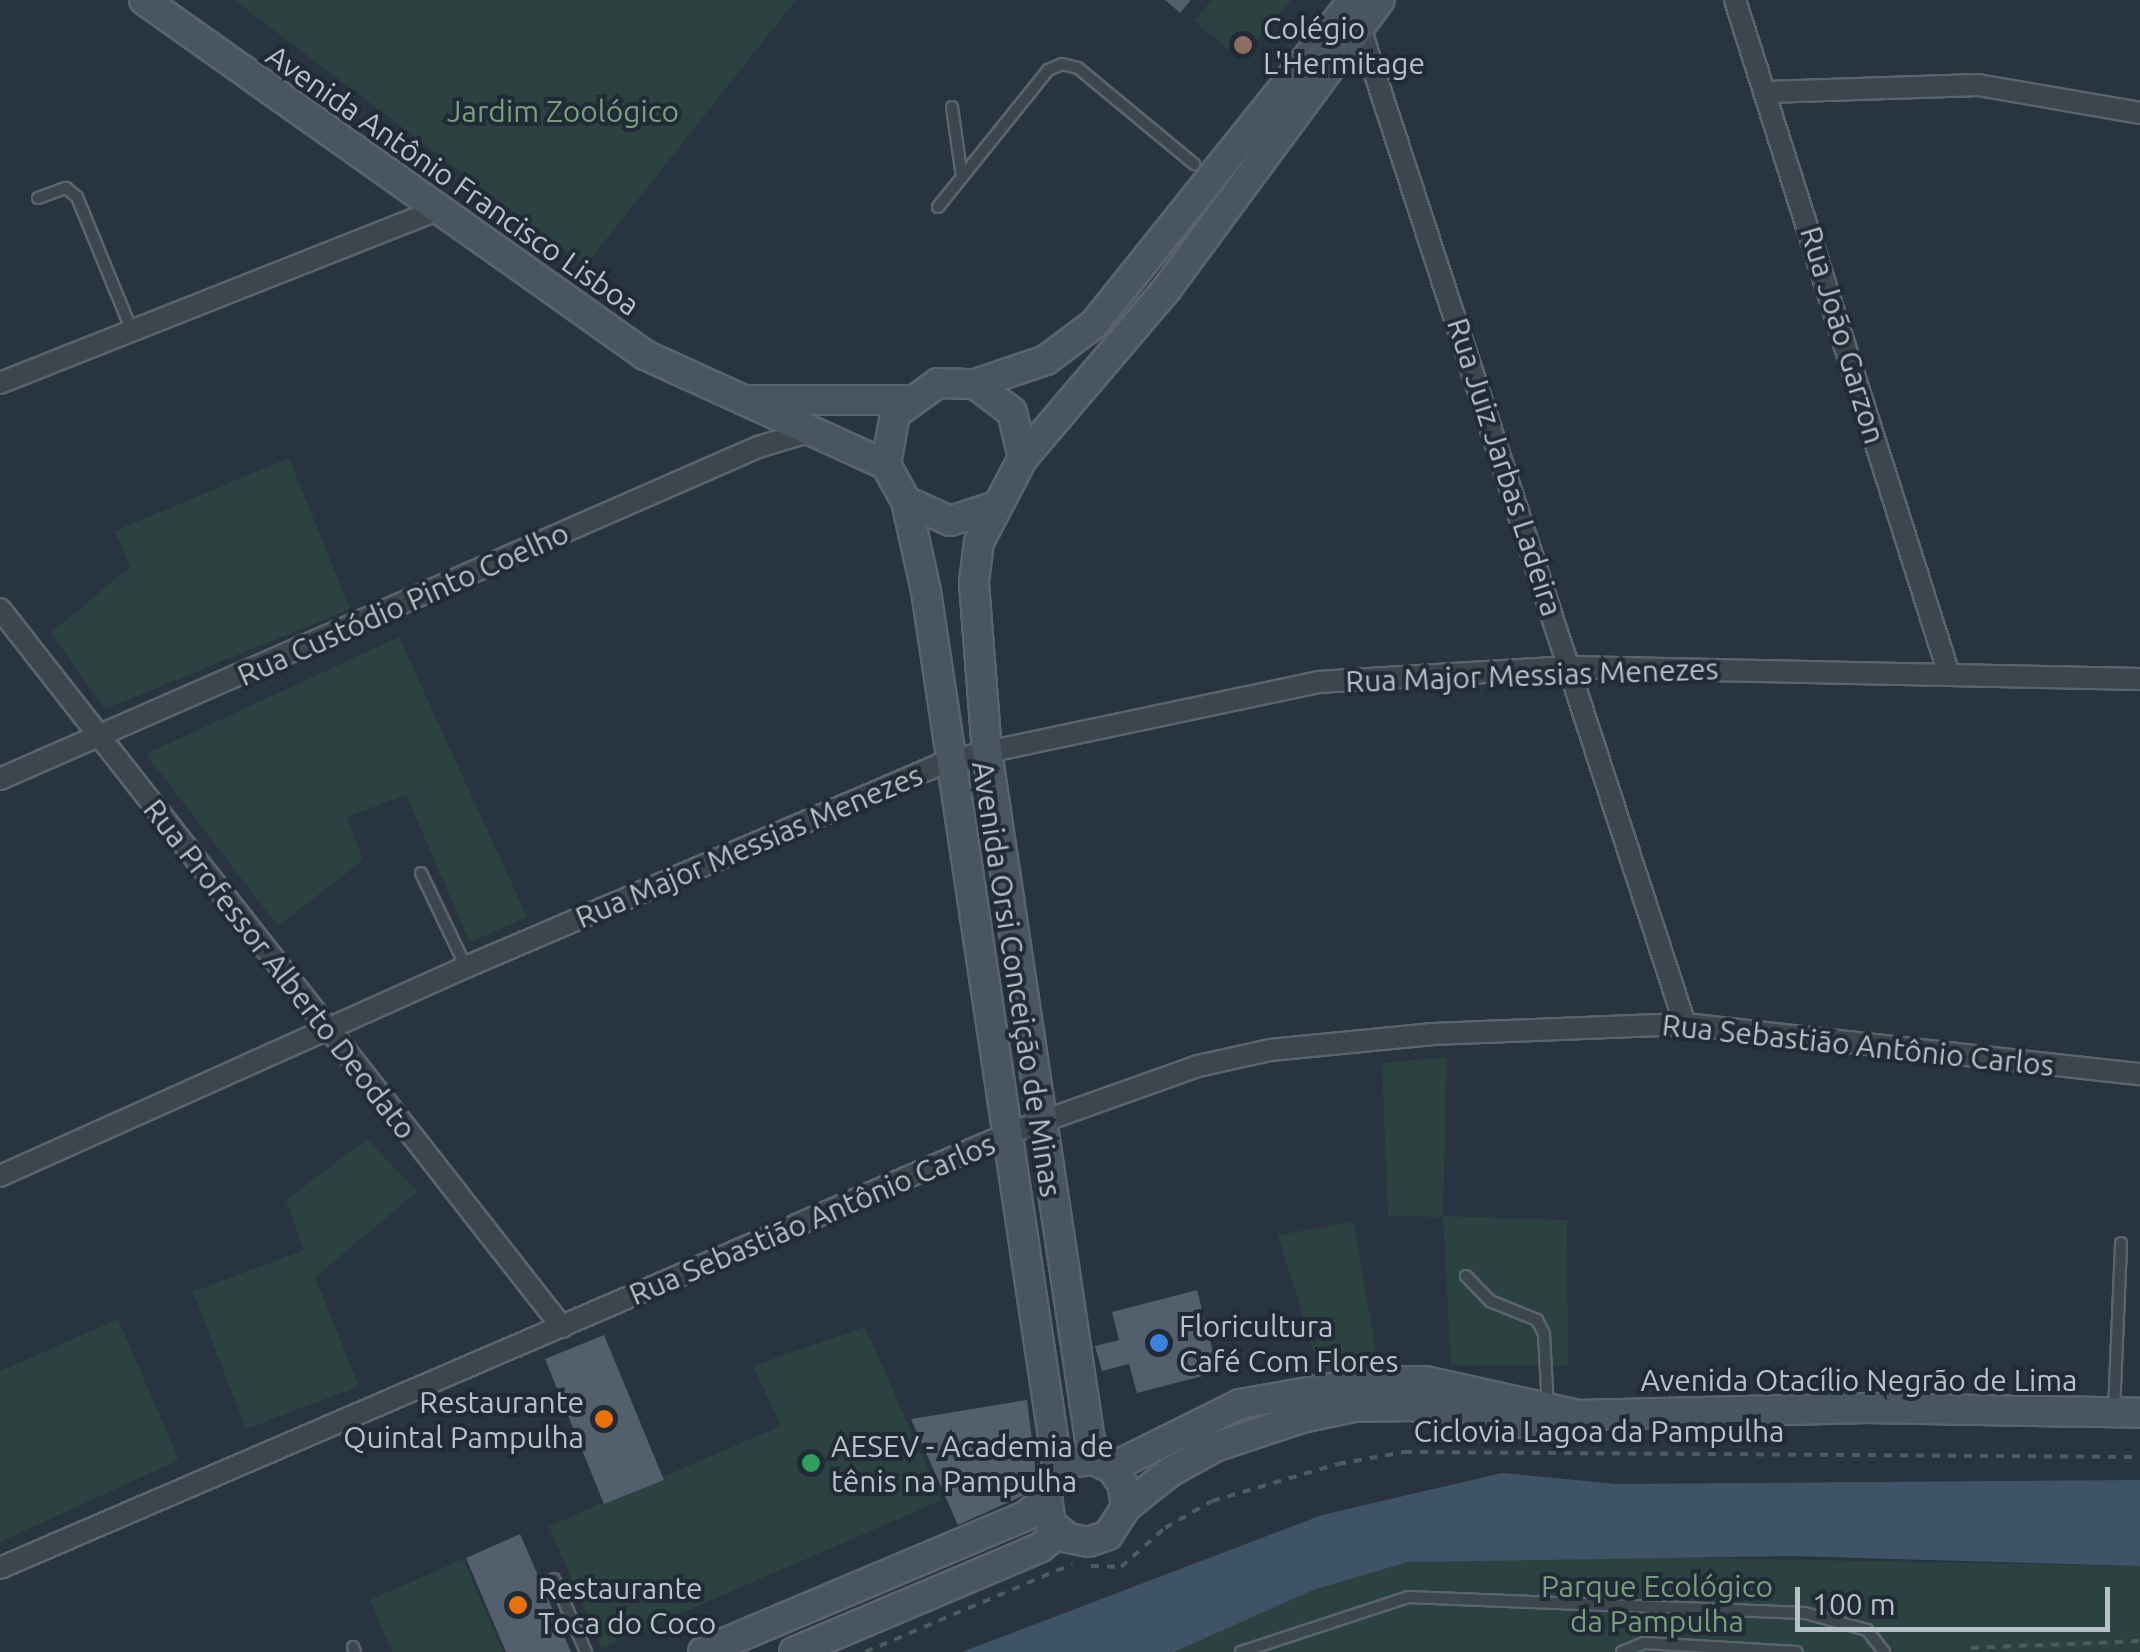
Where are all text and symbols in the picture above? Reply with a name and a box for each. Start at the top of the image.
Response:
place label: Colégio L'Hermitage [1263,10,1425,80]
marker: Colégio L'Hermitage [1232,34,1254,56]
street label: Avenida Antônio Francisco Lisboa [260,37,646,323]
park label: Jardim Zoológico [447,93,679,129]
street label: Rua João Garzon [1793,222,1893,448]
street label: Rua Juiz Jarbas Ladeira [1440,313,1570,621]
street label: Rua Custódio Pinto Coelho [232,515,574,693]
street label: Rua Major Messias Menezes [1345,650,1719,700]
street label: Rua Major Messias Menezes [570,756,928,936]
street label: Avenida Orsi Conceição de Minas [965,759,1069,1199]
street label: Rua Professor Alberto Deodato [136,792,424,1146]
street label: Rua Sebastião Antônio Carlos [1660,1007,2056,1083]
street label: Rua Sebastião Antônio Carlos [624,1126,1000,1312]
place label: Floricultura Café Com Flores [1179,1308,1398,1378]
marker: Floricultura Café Com Flores [1148,1332,1170,1354]
street label: Avenida Otacílio Negrão de Lima [1640,1362,2078,1398]
place label: Restaurante Quintal Pampulha [343,1384,584,1454]
marker: Restaurante Quintal Pampulha [593,1408,615,1430]
street label: Ciclovia Lagoa da Pampulha [1414,1413,1784,1449]
place label: AESEV - Academia de tênis na Pampulha [831,1428,1114,1498]
marker: AESEV - Academia de tênis na Pampulha [800,1452,822,1474]
scale bar [1800,1567,2115,1629]
park label: Parque Ecológico da Pampulha [1541,1568,1773,1638]
place label: Restaurante Toca do Coco [538,1570,716,1640]
text: 100 m [1812,1587,1896,1621]
marker: Restaurante Toca do Coco [507,1594,529,1616]

